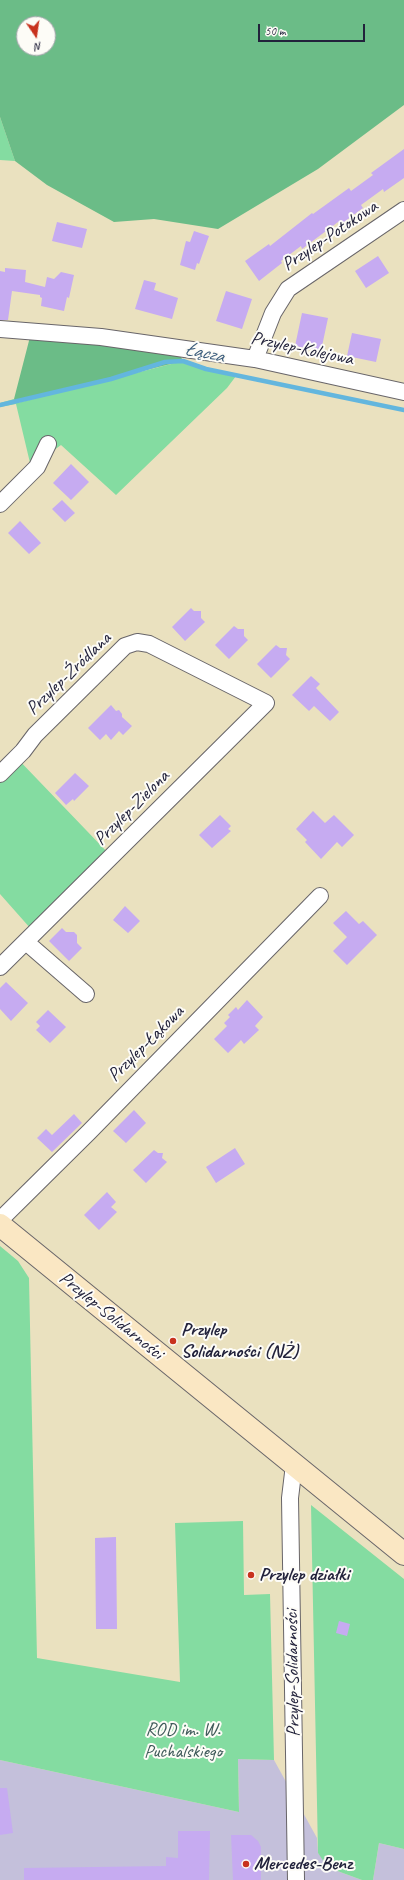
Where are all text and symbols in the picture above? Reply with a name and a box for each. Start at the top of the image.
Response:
north arrow [16,16,56,56]
scale bar [260,16,367,42]
text: 50 m [265,23,285,39]
text: N [34,39,43,54]
street label: Przylep-Potokowa [278,196,382,276]
street label: Przylep-Kolejowa [249,327,355,371]
water label: Łącza [182,337,226,369]
street label: Przylep-Źródlana [22,628,116,720]
street label: Przylep-Zielona [90,766,174,850]
street label: Przylep-Łąkowa [103,1001,189,1087]
street label: Przylep-Solidarności [54,1267,168,1365]
place label: Przylep Solidarności (NŻ) [181,1319,298,1363]
marker: Przylep Solidarności (NŻ) [168,1336,178,1346]
place label: Przylep działki [259,1564,349,1586]
marker: Przylep działki [246,1570,256,1580]
street label: Przylep-Solidarności [280,1609,306,1737]
park label: ROD im. W. Puchalskiego [144,1719,222,1763]
place label: Mercedes-Benz [254,1853,352,1875]
marker: Mercedes-Benz [241,1859,251,1869]

